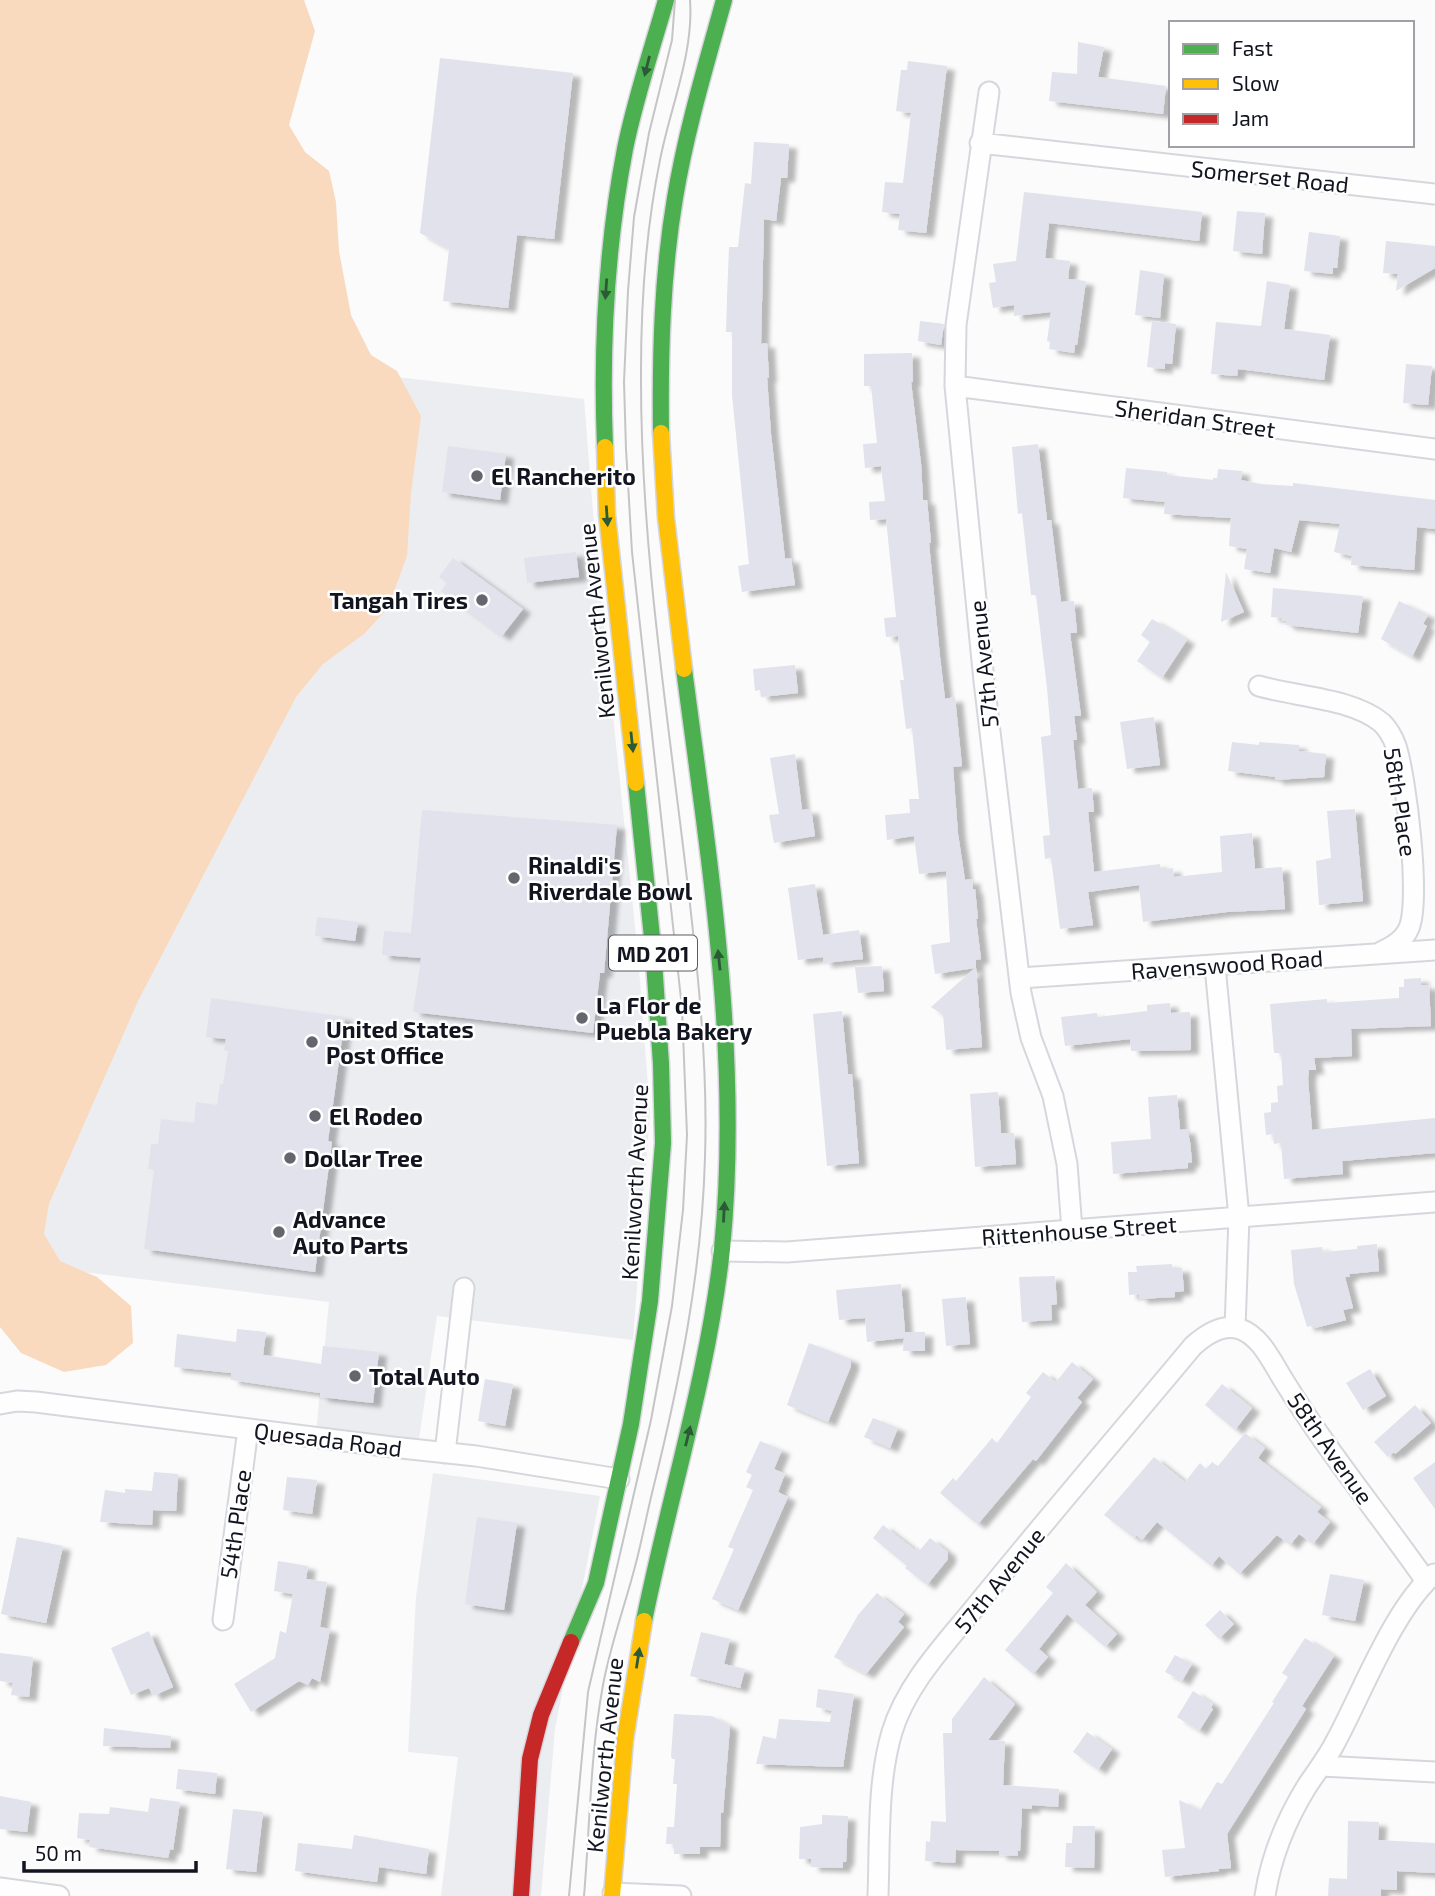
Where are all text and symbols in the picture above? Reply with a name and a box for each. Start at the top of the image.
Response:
legend [1169,21,1414,147]
text: Fast [1232,35,1273,60]
one-way arrow [641,55,652,77]
text: Slow [1232,70,1279,95]
text: Jam [1232,105,1269,130]
street label: Somerset Road [1190,154,1350,198]
one-way arrow [600,278,611,300]
street label: Sheridan Street [1113,393,1277,443]
place label: El Rancherito [491,462,636,490]
marker: El Rancherito [469,468,485,484]
one-way arrow [602,505,613,527]
street label: Kenilworth Avenue [572,522,620,720]
place label: Tangah Tires [330,586,468,614]
marker: Tangah Tires [474,592,490,608]
street label: 57th Avenue [962,599,1004,729]
one-way arrow [626,732,637,754]
street label: 58th Place [1379,745,1423,859]
place label: Rinaldi's Riverdale Bowl [528,851,693,905]
marker: Rinaldi's Riverdale Bowl [506,870,522,886]
road number: MD 201 [609,936,697,970]
street label: Ravenswood Road [1130,943,1324,985]
one-way arrow [714,949,725,971]
place label: La Flor de Puebla Bakery [596,991,752,1045]
marker: La Flor de Puebla Bakery [574,1010,590,1026]
place label: United States Post Office [326,1015,474,1069]
marker: United States Post Office [304,1034,320,1050]
street label: Kenilworth Avenue [615,1083,653,1281]
place label: El Rodeo [329,1102,423,1130]
marker: El Rodeo [307,1108,323,1124]
place label: Dollar Tree [304,1144,423,1172]
marker: Dollar Tree [282,1150,298,1166]
one-way arrow [719,1200,730,1222]
place label: Advance Auto Parts [293,1205,408,1259]
street label: Rittenhouse Street [980,1209,1178,1251]
marker: Advance Auto Parts [271,1224,287,1240]
place label: Total Auto [369,1362,480,1390]
marker: Total Auto [347,1368,363,1384]
street label: 58th Avenue [1282,1387,1380,1509]
street label: Quesada Road [252,1416,404,1462]
one-way arrow [683,1425,694,1447]
street label: 54th Place [213,1468,257,1580]
street label: 57th Avenue [948,1521,1050,1639]
one-way arrow [632,1647,643,1669]
street label: Kenilworth Avenue [580,1656,628,1854]
scale bar [24,1829,196,1873]
text: 50 m [35,1840,82,1865]

